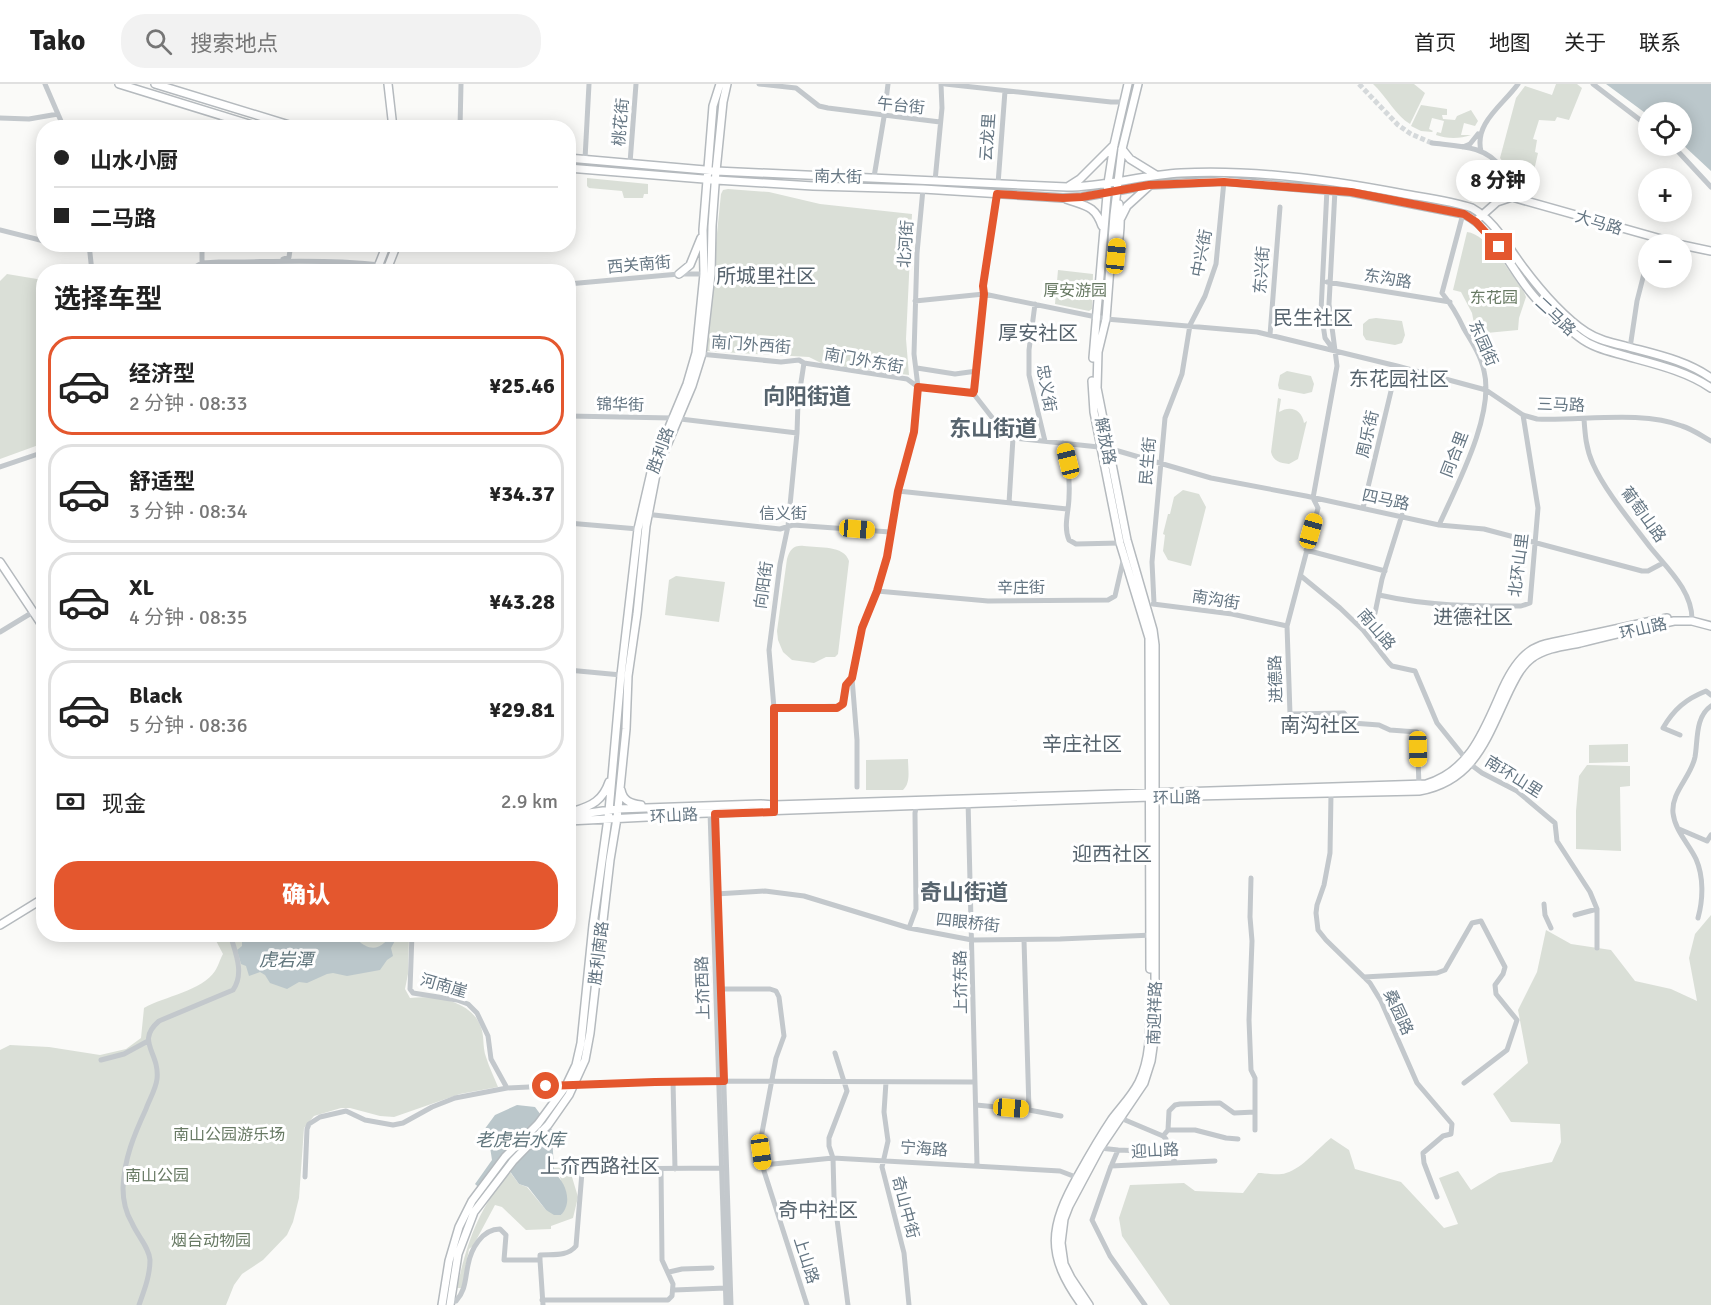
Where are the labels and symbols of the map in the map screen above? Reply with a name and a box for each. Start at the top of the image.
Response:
street label: 午台街 [876,94,926,118]
street label: 桃花街 [609,97,633,147]
street label: 云龙里 [976,112,1000,162]
callout: 8 分钟 [1457,160,1541,202]
street label: 南大街 [814,167,862,187]
street label: 大马路 [1573,206,1625,240]
street label: 北河街 [894,219,918,269]
street label: 中兴街 [1188,228,1216,279]
route end [1485,233,1512,260]
car [1105,237,1127,275]
street label: 东兴街 [1250,245,1274,295]
street label: 西关南街 [606,252,672,278]
district label: 所城里社区 [716,264,816,289]
street label: 东沟路 [1363,265,1413,293]
park label: 厚安游园 [1043,281,1107,301]
park label: 东花园 [1470,288,1518,308]
street label: 二马路 [1531,293,1580,340]
district label: 民生社区 [1273,306,1353,331]
street label: 东园街 [1464,317,1502,369]
district label: 厚安社区 [998,321,1078,346]
street label: 南门外西街 [710,332,792,358]
street label: 南门外东街 [823,344,905,378]
street label: 忠义街 [1032,363,1060,414]
district label: 东花园社区 [1349,367,1449,392]
district label: 向阳街道 [763,383,851,410]
street label: 三马路 [1537,394,1585,416]
street label: 锦华街 [596,395,644,415]
street label: 周乐街 [1353,409,1383,460]
district label: 东山街道 [949,415,1037,442]
street label: 解放路 [1091,416,1119,467]
street label: 胜利路 [643,424,679,476]
street label: 同合里 [1437,428,1473,480]
street label: 民生街 [1136,436,1160,486]
car [1055,441,1081,481]
street label: 葡萄山路 [1616,483,1670,546]
street label: 四马路 [1360,485,1411,515]
street label: 信义街 [759,504,807,524]
car [1297,511,1325,551]
car [838,518,876,540]
street label: 北环山里 [1505,532,1533,598]
street label: 向阳街 [751,560,777,610]
street label: 辛庄街 [997,578,1045,598]
street label: 南沟街 [1191,586,1241,614]
street label: 南山路 [1353,605,1400,654]
district label: 进德社区 [1433,605,1513,630]
street label: 环山路 [1618,614,1669,644]
street label: 进德路 [1265,655,1287,703]
district label: 南沟社区 [1280,713,1360,738]
car [1409,731,1427,767]
district label: 辛庄社区 [1042,732,1122,757]
street label: 南环山里 [1481,751,1546,802]
street label: 环山路 [1153,788,1201,808]
street label: 环山路 [650,805,699,827]
district label: 迎西社区 [1072,842,1152,867]
district label: 奇山街道 [920,879,1008,906]
street label: 四眼桥街 [935,910,1001,936]
street label: 胜利南路 [585,920,613,986]
water label: 虎岩潭 [259,949,316,971]
street label: 上夼东路 [950,950,972,1014]
street label: 上夼西路 [692,956,714,1020]
street label: 河南崖 [418,970,470,1002]
street label: 南迎祥路 [1144,981,1166,1045]
street label: 桑园路 [1379,986,1417,1038]
route start [532,1072,559,1099]
car [992,1097,1030,1119]
park label: 南山公园游乐场 [173,1125,285,1145]
water label: 老虎岩水库 [475,1129,568,1151]
car [750,1133,772,1171]
street label: 宁海路 [899,1137,949,1161]
street label: 迎山路 [1131,1140,1180,1162]
district label: 上夼西路社区 [540,1154,660,1179]
park label: 南山公园 [125,1166,189,1186]
street label: 奇山中街 [887,1174,923,1241]
district label: 奇中社区 [778,1198,858,1223]
park label: 烟台动物园 [171,1231,251,1251]
street label: 上山路 [789,1234,823,1286]

